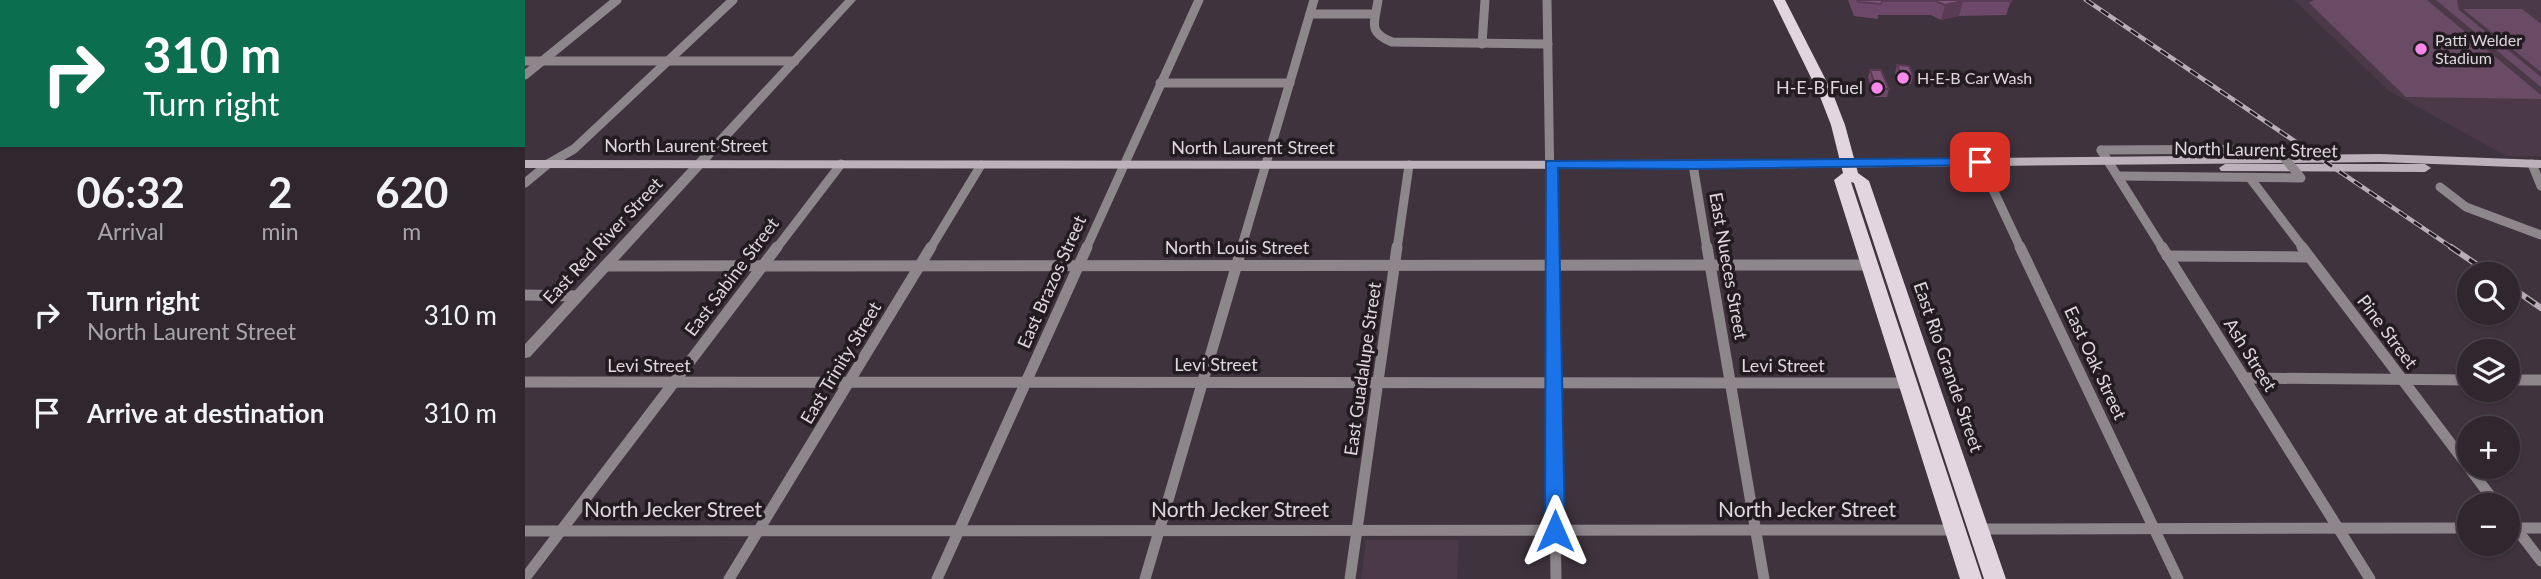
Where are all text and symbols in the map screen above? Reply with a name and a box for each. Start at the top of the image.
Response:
text: 310 m [143,25,281,83]
icon: right [28,28,119,119]
place label: Patti Welder Stadium [2435,30,2522,67]
marker: Patti Welder Stadium [2413,41,2429,57]
place label: H-E-B Car Wash [1917,68,2032,87]
marker: H-E-B Car Wash [1895,70,1911,86]
place label: H-E-B Fuel [1776,76,1863,98]
marker: H-E-B Fuel [1869,80,1885,96]
text: Turn right [143,84,279,123]
pin [1950,132,2010,192]
street label: North Laurent Street [604,134,768,156]
street label: North Laurent Street [1171,136,1335,158]
street label: North Laurent Street [2174,137,2339,161]
icon: arrive [1961,143,1999,181]
text: 06:32 [77,167,185,217]
text: 2 [268,167,292,217]
text: 620 [375,167,448,217]
street label: East Red River Street [538,172,667,308]
street label: East Nueces Street [1705,191,1753,342]
street label: East Brazos Street [1012,211,1090,351]
street label: East Sabine Street [679,212,783,340]
text: Arrival [98,217,164,245]
text: min [261,217,299,245]
text: m [402,217,421,245]
street label: North Louis Street [1165,236,1310,258]
map controls [2457,262,2520,556]
button: search [2457,262,2520,325]
street label: East Rio Grande Street [1910,279,1989,455]
street label: East Guadalupe Street [1339,280,1385,457]
text: Turn right [87,285,200,317]
street label: Pine Street [2353,290,2423,373]
icon: right [28,296,66,334]
street label: East Trinity Street [795,297,886,428]
text: 310 m [424,299,497,331]
street label: East Oak Street [2060,302,2132,423]
street label: Ash Street [2220,314,2282,396]
text: North Laurent Street [87,317,296,345]
button: layers [2457,339,2520,402]
street label: Levi Street [1174,353,1258,375]
street label: Levi Street [607,354,691,376]
street label: Levi Street [1741,354,1825,376]
icon: arrive [28,394,66,432]
text: Arrive at destination [87,397,324,429]
text: 310 m [424,397,497,429]
button: + [2457,416,2520,479]
button: − [2457,493,2520,556]
position arrow [1518,494,1592,568]
street label: North Jecker Street [584,496,762,521]
street label: North Jecker Street [1151,496,1329,521]
street label: North Jecker Street [1718,496,1896,521]

